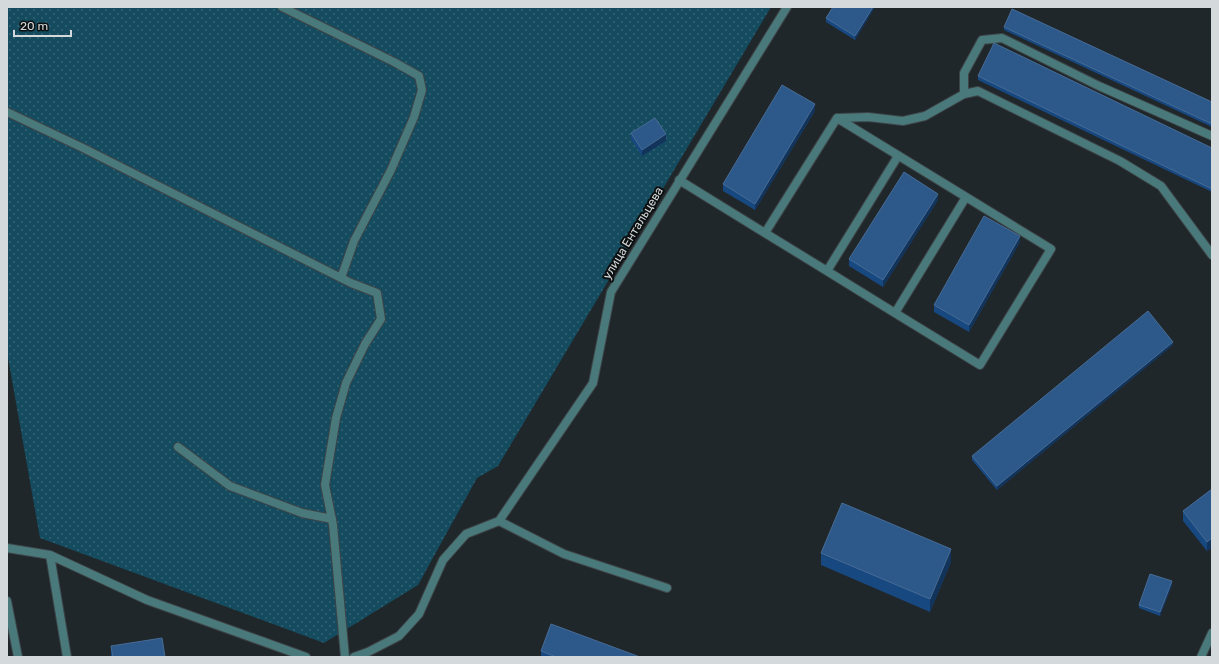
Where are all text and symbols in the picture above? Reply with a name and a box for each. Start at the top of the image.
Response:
scale bar [14,12,71,38]
text: 20 m [20,19,48,33]
street label: улица Ентальцева [600,184,666,282]

